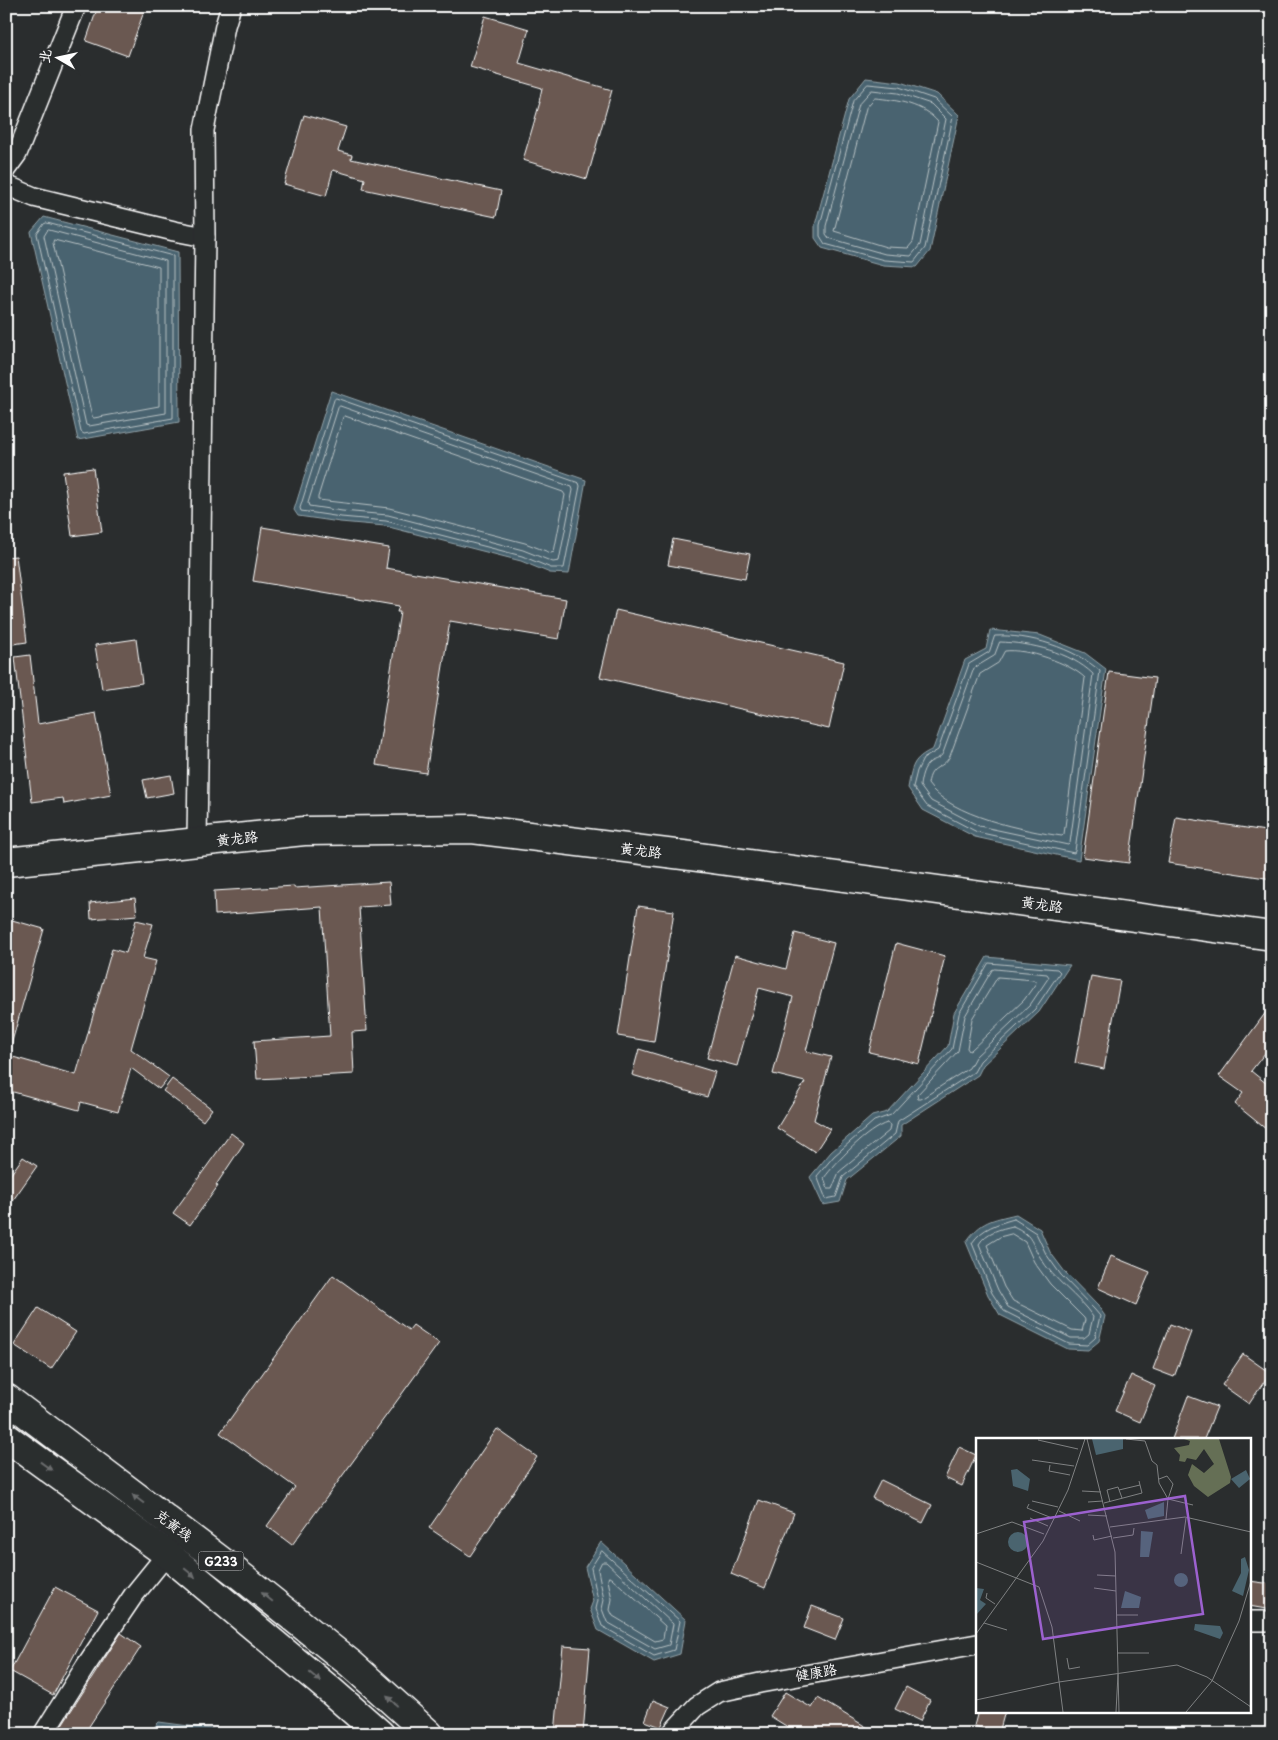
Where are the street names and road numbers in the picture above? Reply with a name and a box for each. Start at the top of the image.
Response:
street label: 黄龙路 [215,825,259,851]
street label: 黄龙路 [619,837,663,863]
street label: 黄龙路 [1020,891,1064,917]
street label: 克黄线 [151,1504,197,1546]
road number: G233 [198,1552,244,1570]
street label: 健康路 [793,1658,839,1686]

